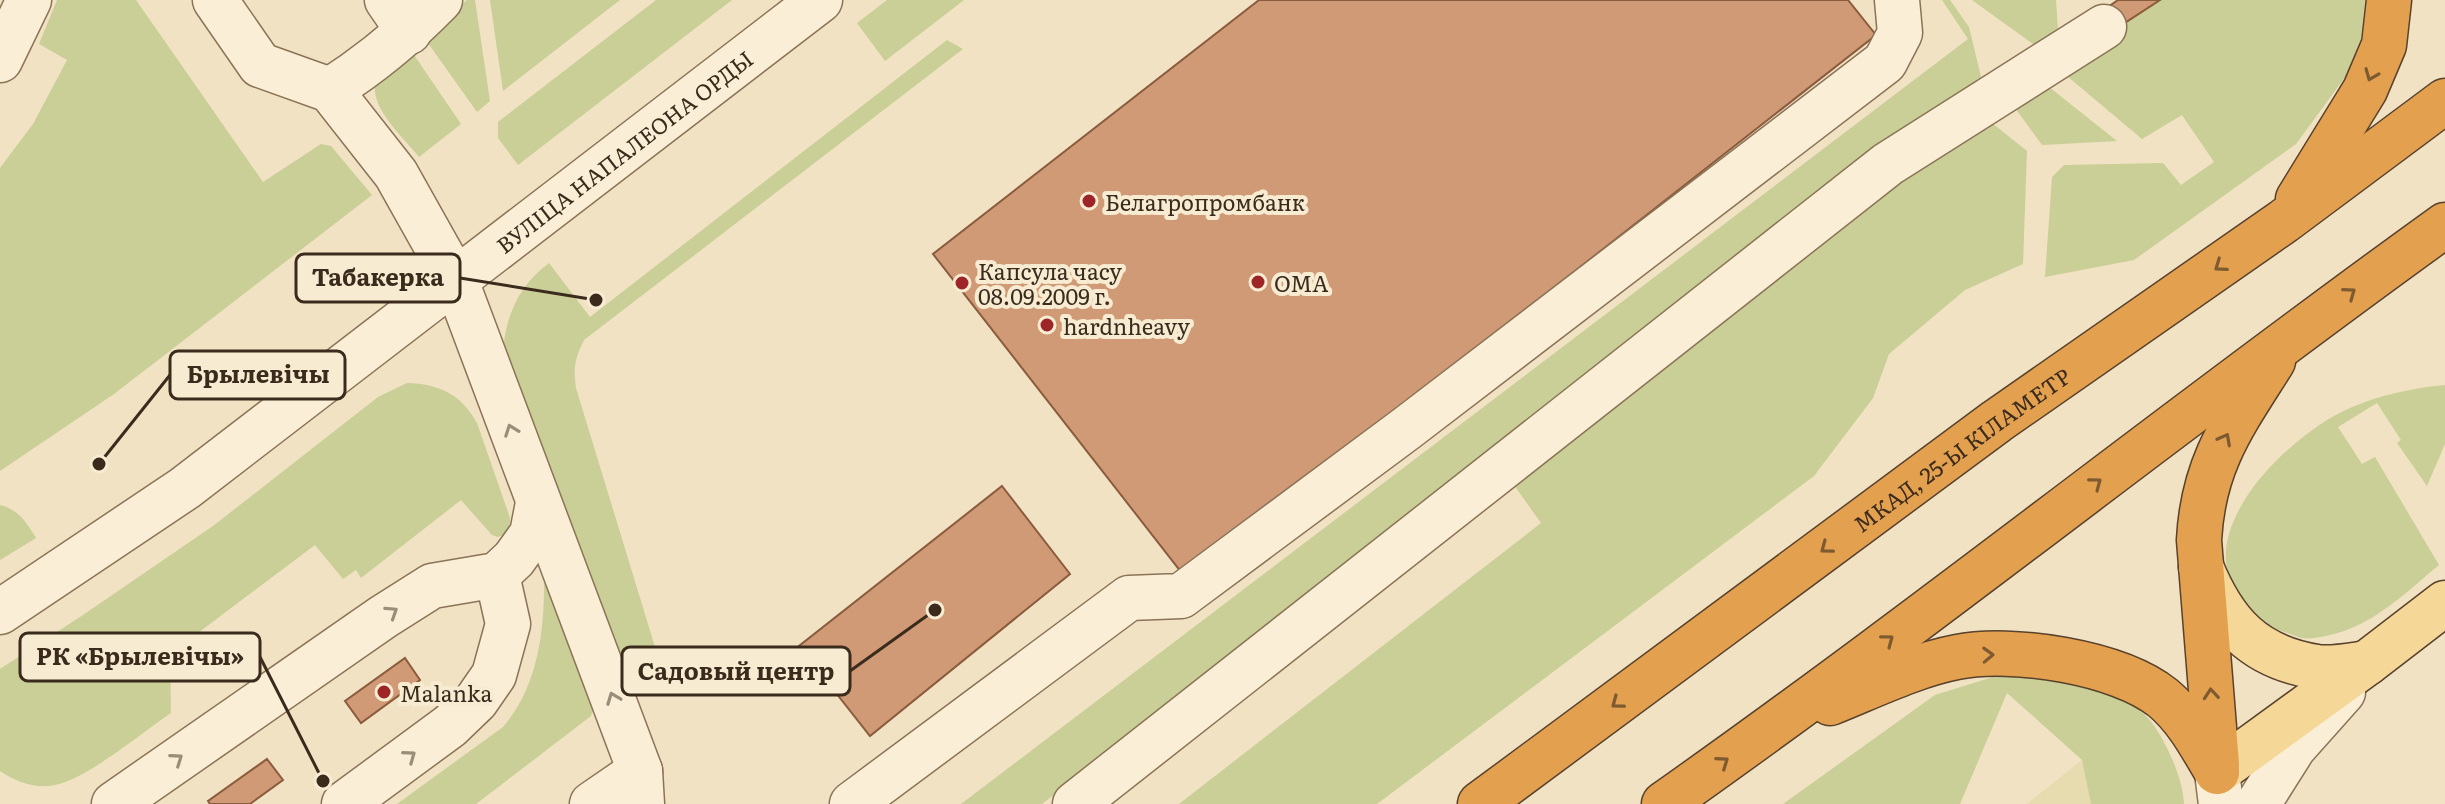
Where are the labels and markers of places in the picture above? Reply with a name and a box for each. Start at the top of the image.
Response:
place label: Белагропромбанк [1105,185,1305,218]
marker: Белагропромбанк [1080,192,1098,210]
callout: Табакерка [296,254,460,302]
place label: Капсула часу 08.09.2009 г. [978,254,1122,312]
place label: ОМА [1274,266,1329,299]
marker: ОМА [1249,273,1267,291]
marker: Капсула часу 08.09.2009 г. [953,274,971,292]
place label: hardnheavy [1063,309,1190,342]
marker: hardnheavy [1038,316,1056,334]
callout: Брылевічы [170,351,345,399]
callout: РК «Брылевічы» [20,633,260,681]
callout: Садовый центр [622,647,850,695]
place label: Malanka [400,676,492,709]
marker: Malanka [375,683,393,701]

